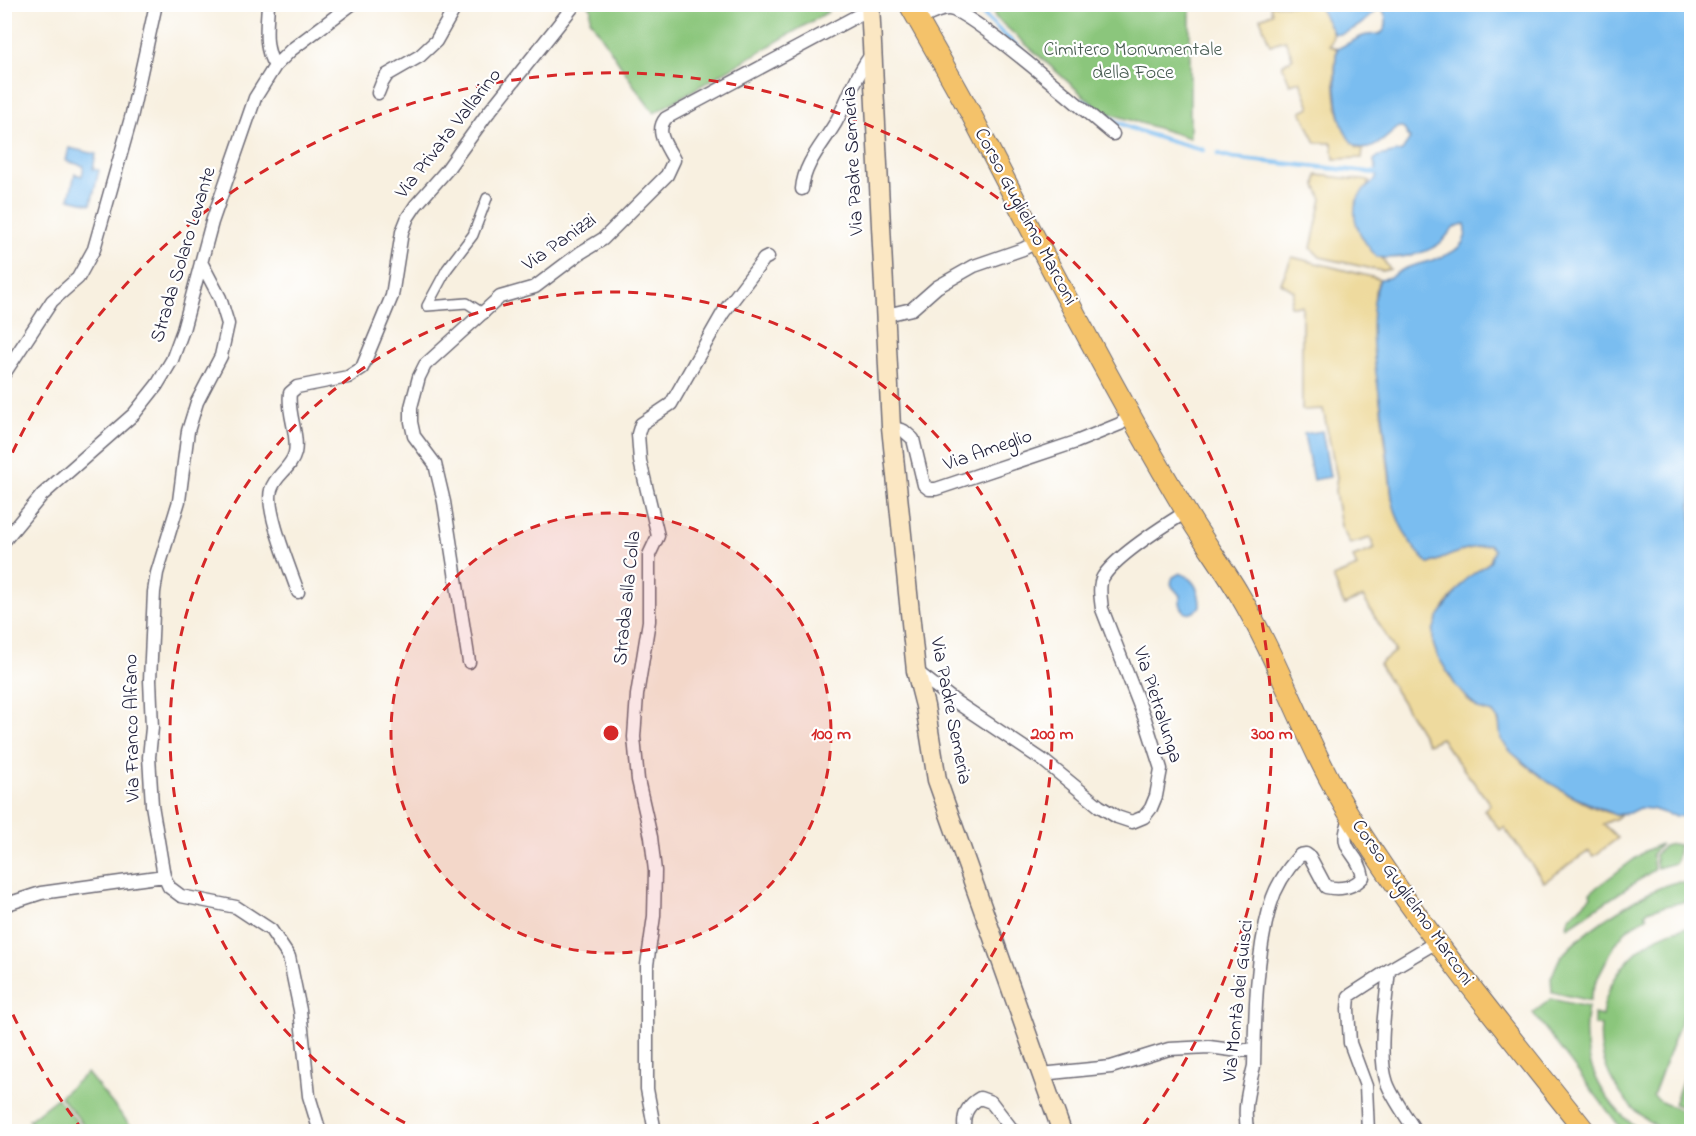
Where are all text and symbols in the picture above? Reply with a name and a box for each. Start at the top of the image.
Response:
park label: Cimitero Monumentale della Foce [1044,36,1223,88]
street label: Via Privata Vallarino [388,62,509,206]
street label: Via Padre Semeria [836,86,872,237]
street label: Corso Guglielmo Marconi [965,123,1084,311]
street label: Strada Solaro Levante [143,163,225,346]
street label: Via Panizzi [516,207,603,280]
street label: Via Ameglio [939,422,1037,481]
street label: Strada alla Colla [607,529,649,667]
street label: Via Padre Semeria [921,634,978,787]
street label: Via Pietralunga [1123,642,1189,767]
street label: Via Franco Alfano [117,654,149,803]
text: 100 m [811,722,851,748]
text: 200 m [1030,722,1074,748]
text: 300 m [1250,722,1293,748]
centre of rings [601,723,621,743]
street label: Corso Guglielmo Marconi [1343,814,1480,993]
street label: Via Montà dei Guisci [1216,918,1262,1085]

